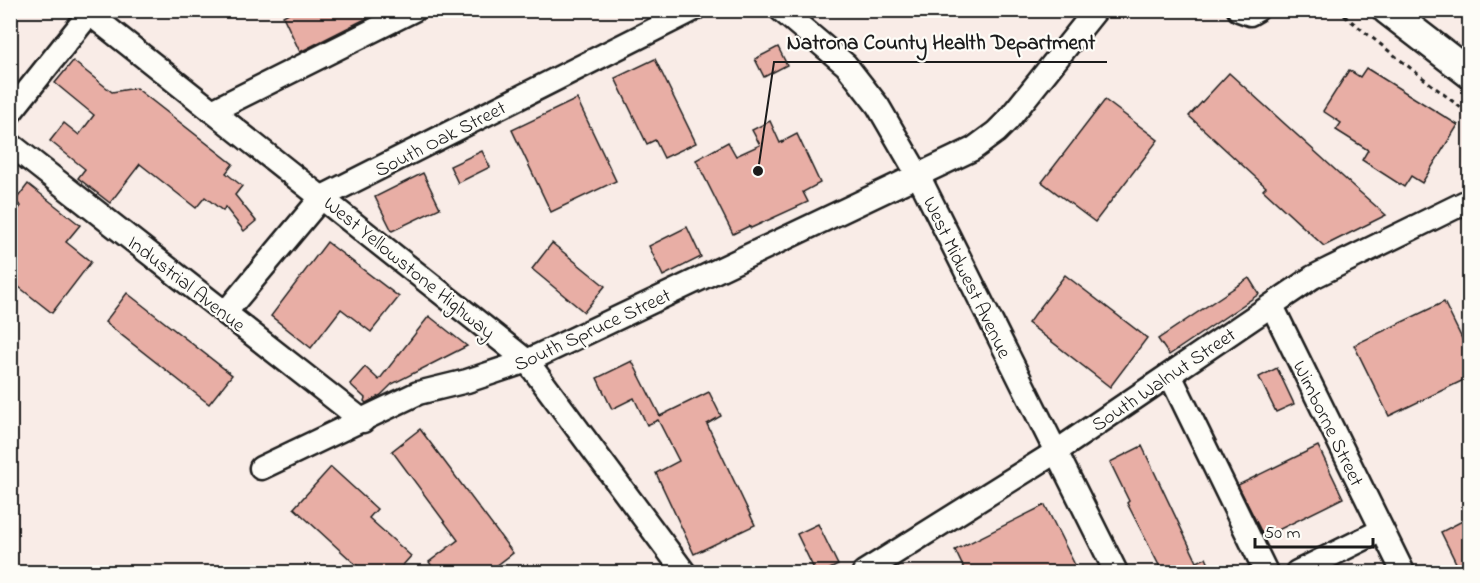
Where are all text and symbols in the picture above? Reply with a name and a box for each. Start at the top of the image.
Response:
callout: Natrona County Health Department [774,23,1107,62]
text: Natrona County Health Department [787,29,1096,61]
street label: South Oak Street [370,95,512,186]
street label: West Yellowstone Highway [316,190,501,348]
street label: West Midwest Avenue [914,192,1018,364]
street label: Industrial Avenue [120,230,251,340]
street label: South Spruce Street [510,282,677,380]
street label: South Walnut Street [1086,322,1243,440]
street label: Wimborne Street [1284,356,1370,492]
scale bar [1255,511,1374,549]
text: 50 m [1264,521,1301,547]

